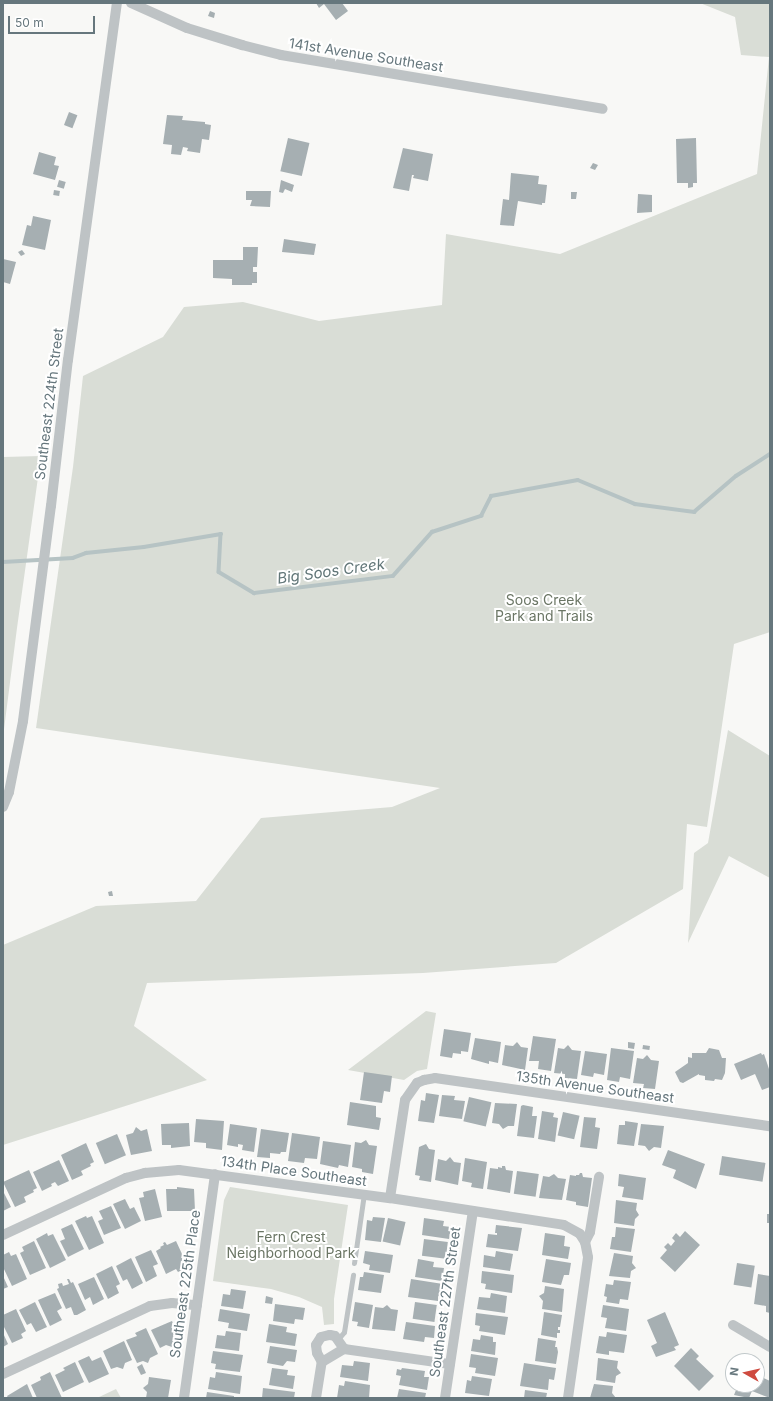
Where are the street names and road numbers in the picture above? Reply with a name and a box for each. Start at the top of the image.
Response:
street label: 141st Avenue Southeast [288,35,444,75]
street label: Southeast 224th Street [31,327,67,481]
street label: 135th Avenue Southeast [515,1068,675,1106]
street label: 134th Place Southeast [220,1152,368,1190]
street label: Southeast 225th Place [166,1209,204,1359]
street label: Southeast 227th Street [426,1226,464,1378]

